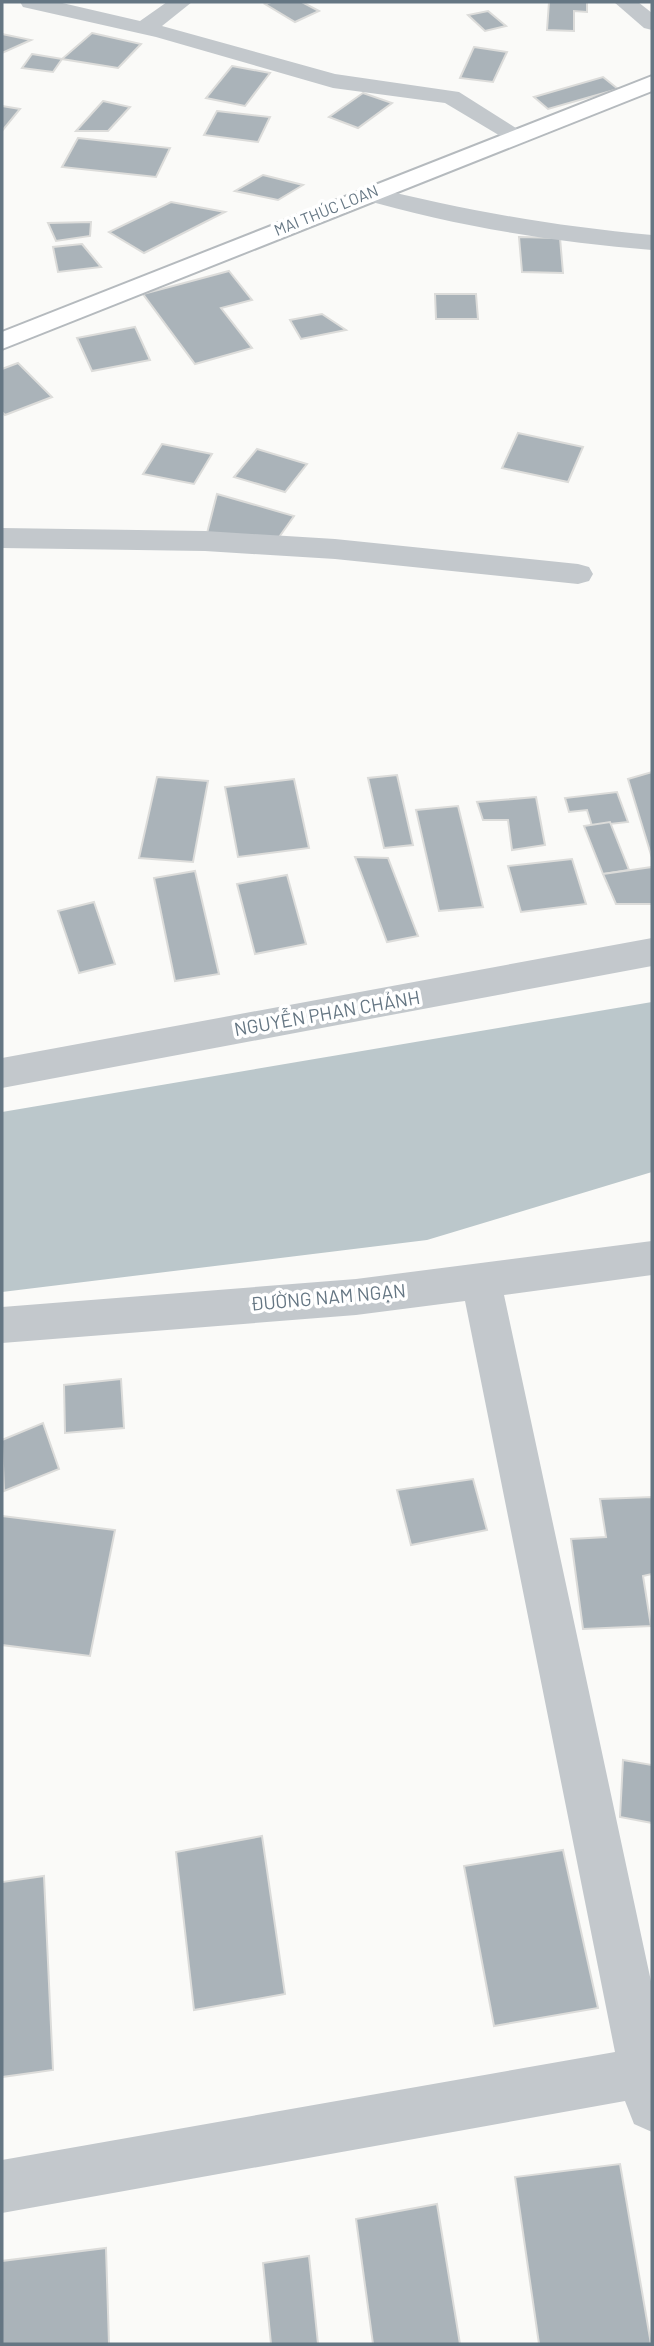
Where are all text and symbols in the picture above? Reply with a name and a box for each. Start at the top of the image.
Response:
street label: MAI THÚC LOAN [271,180,381,239]
street label: NGUYỄN PHAN CHÁNH [232,984,422,1040]
street label: ĐƯỜNG NAM NGẠN [249,1278,407,1315]

